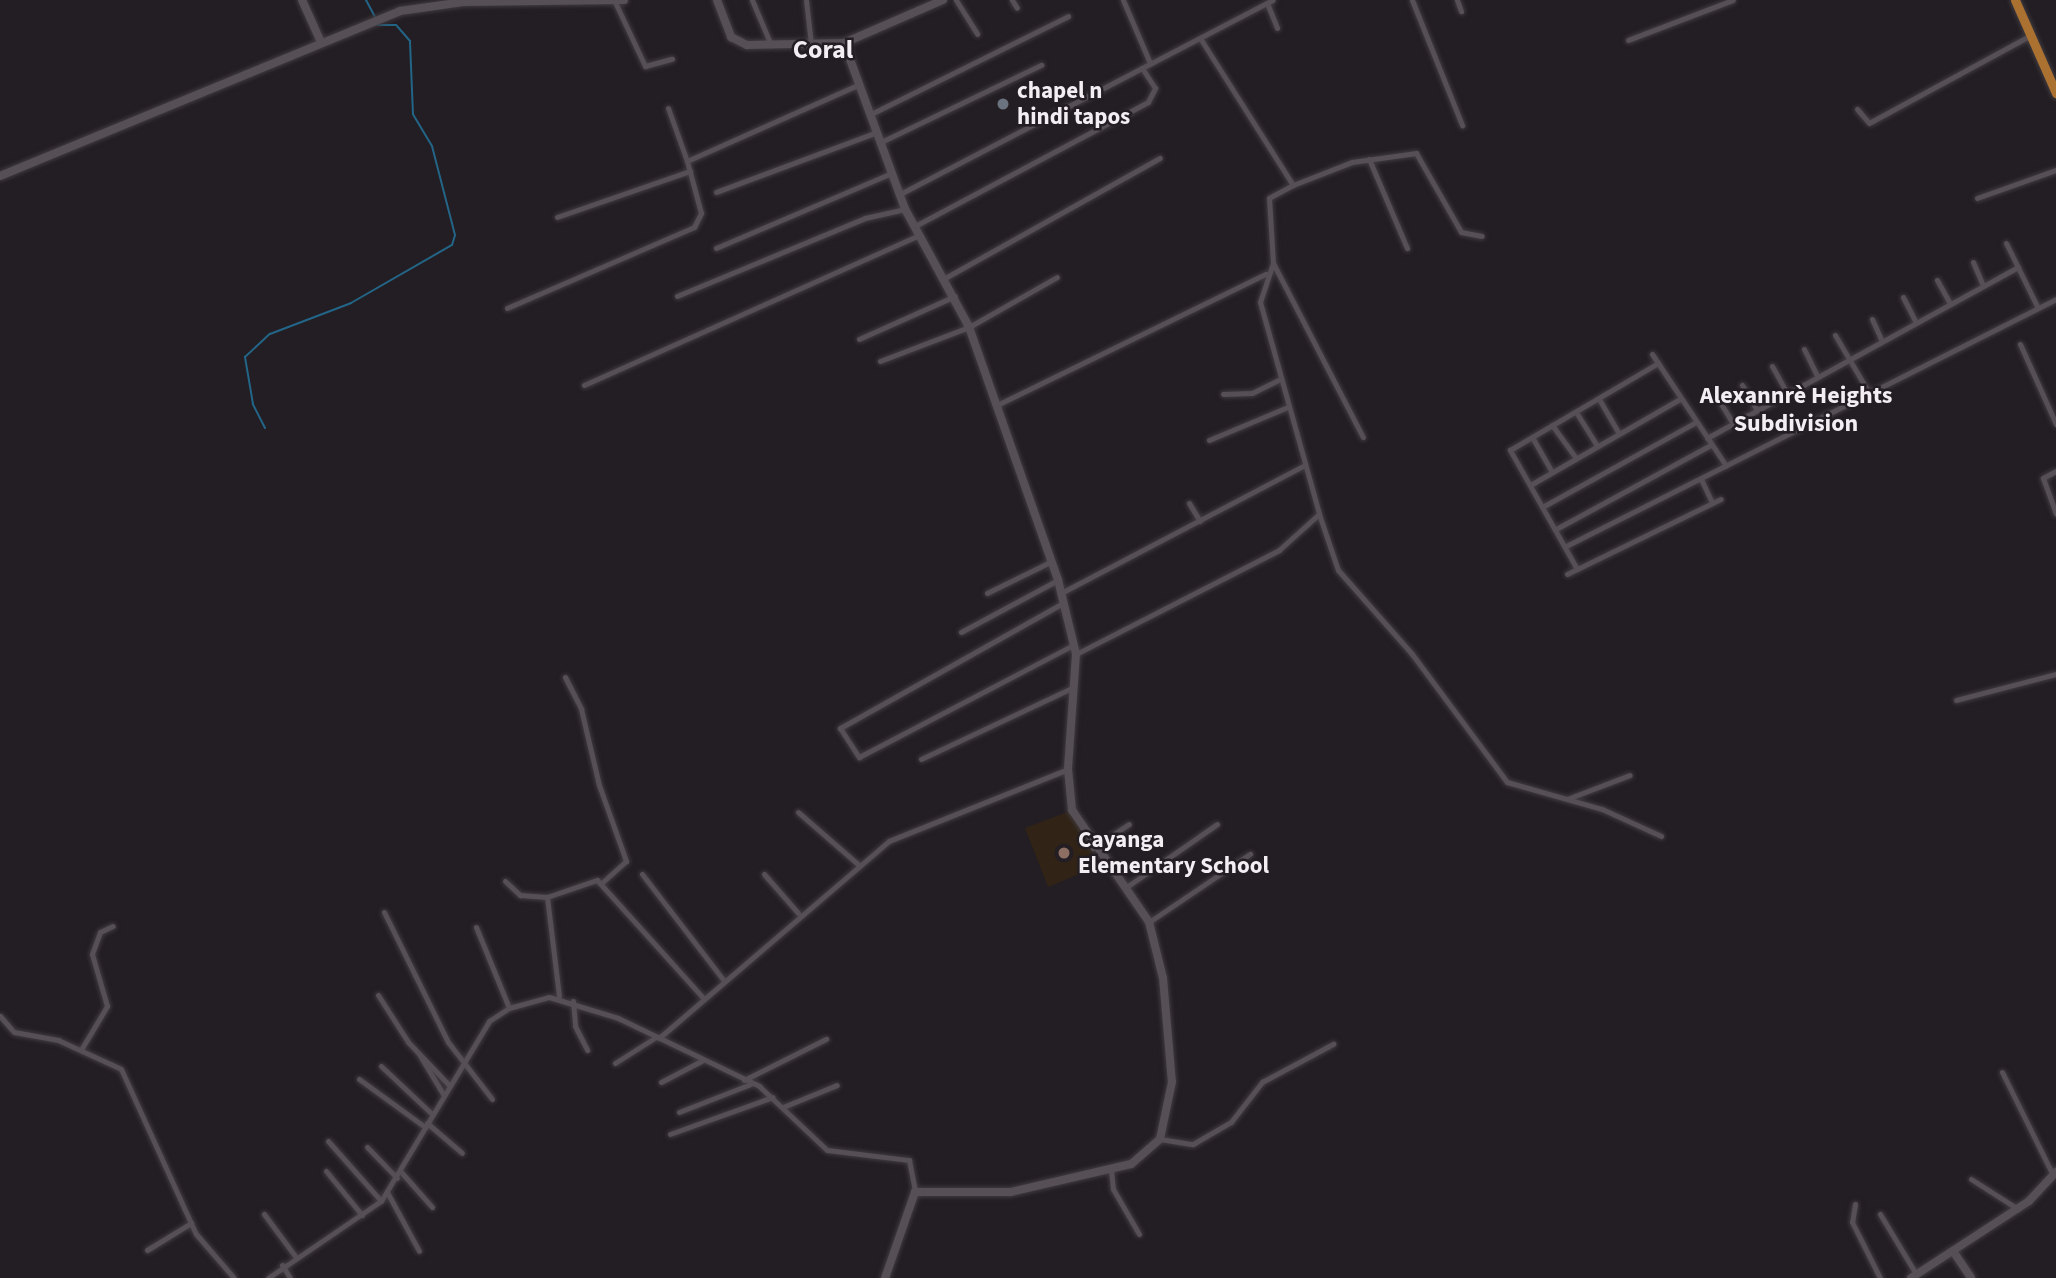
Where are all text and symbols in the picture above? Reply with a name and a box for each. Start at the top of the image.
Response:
district label: Coral [793,34,853,66]
place label: chapel n hindi tapos [1017,77,1130,131]
marker: chapel n hindi tapos [995,96,1011,112]
district label: Alexannrè Heights Subdivision [1700,382,1892,438]
place label: Cayanga Elementary School [1078,826,1269,880]
marker: Cayanga Elementary School [1056,845,1072,861]

